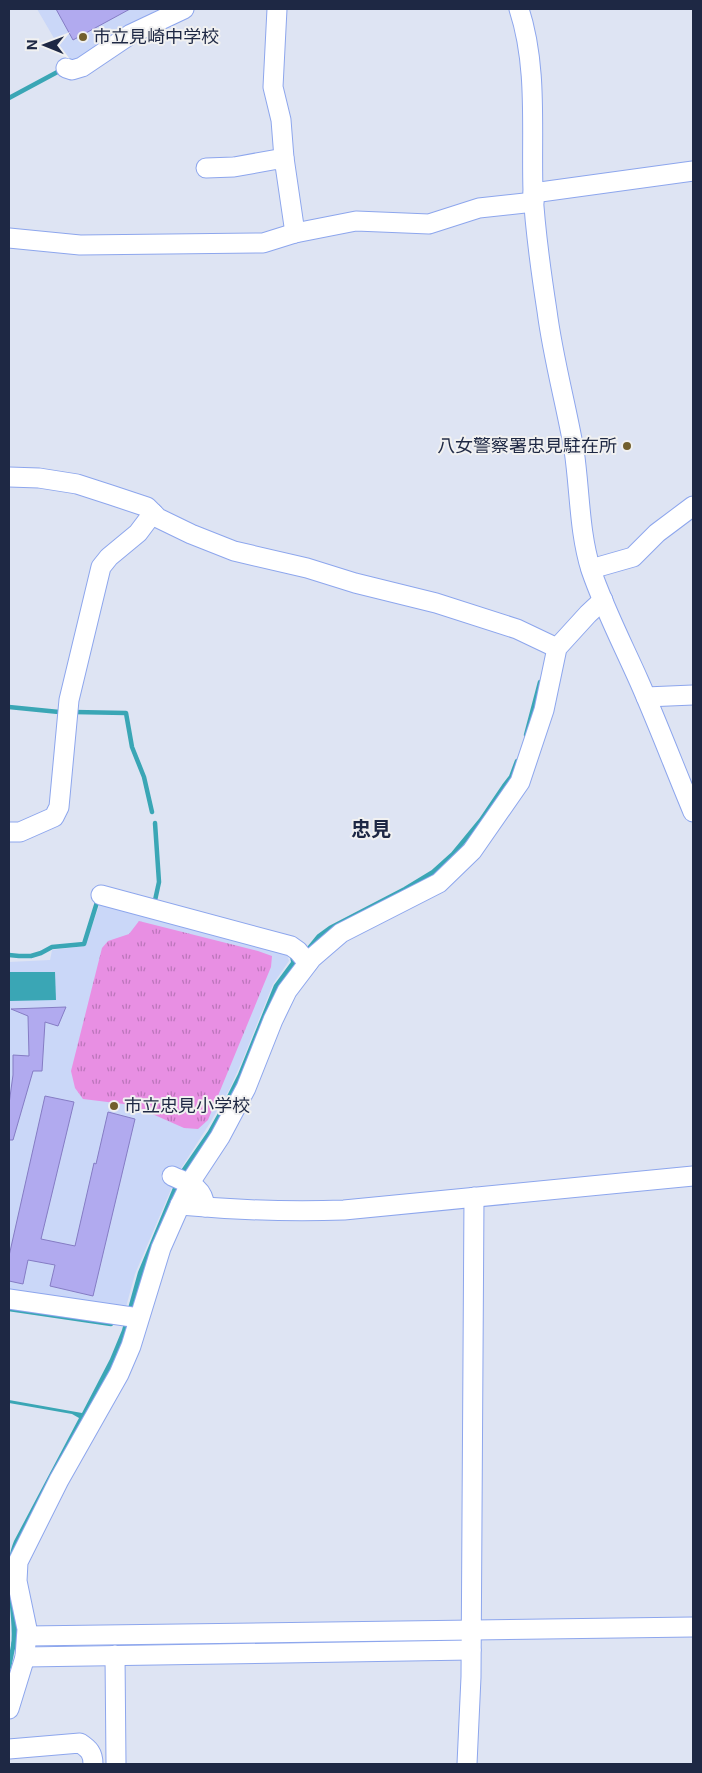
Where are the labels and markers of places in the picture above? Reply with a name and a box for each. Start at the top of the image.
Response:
place label: 市立見崎中学校 [93,26,219,47]
marker: 市立見崎中学校 [77,31,89,43]
place label: 八女警察署忠見駐在所 [437,435,617,456]
marker: 八女警察署忠見駐在所 [621,440,633,452]
place label: 市立忠見小学校 [124,1095,250,1116]
marker: 市立忠見小学校 [108,1100,120,1112]

